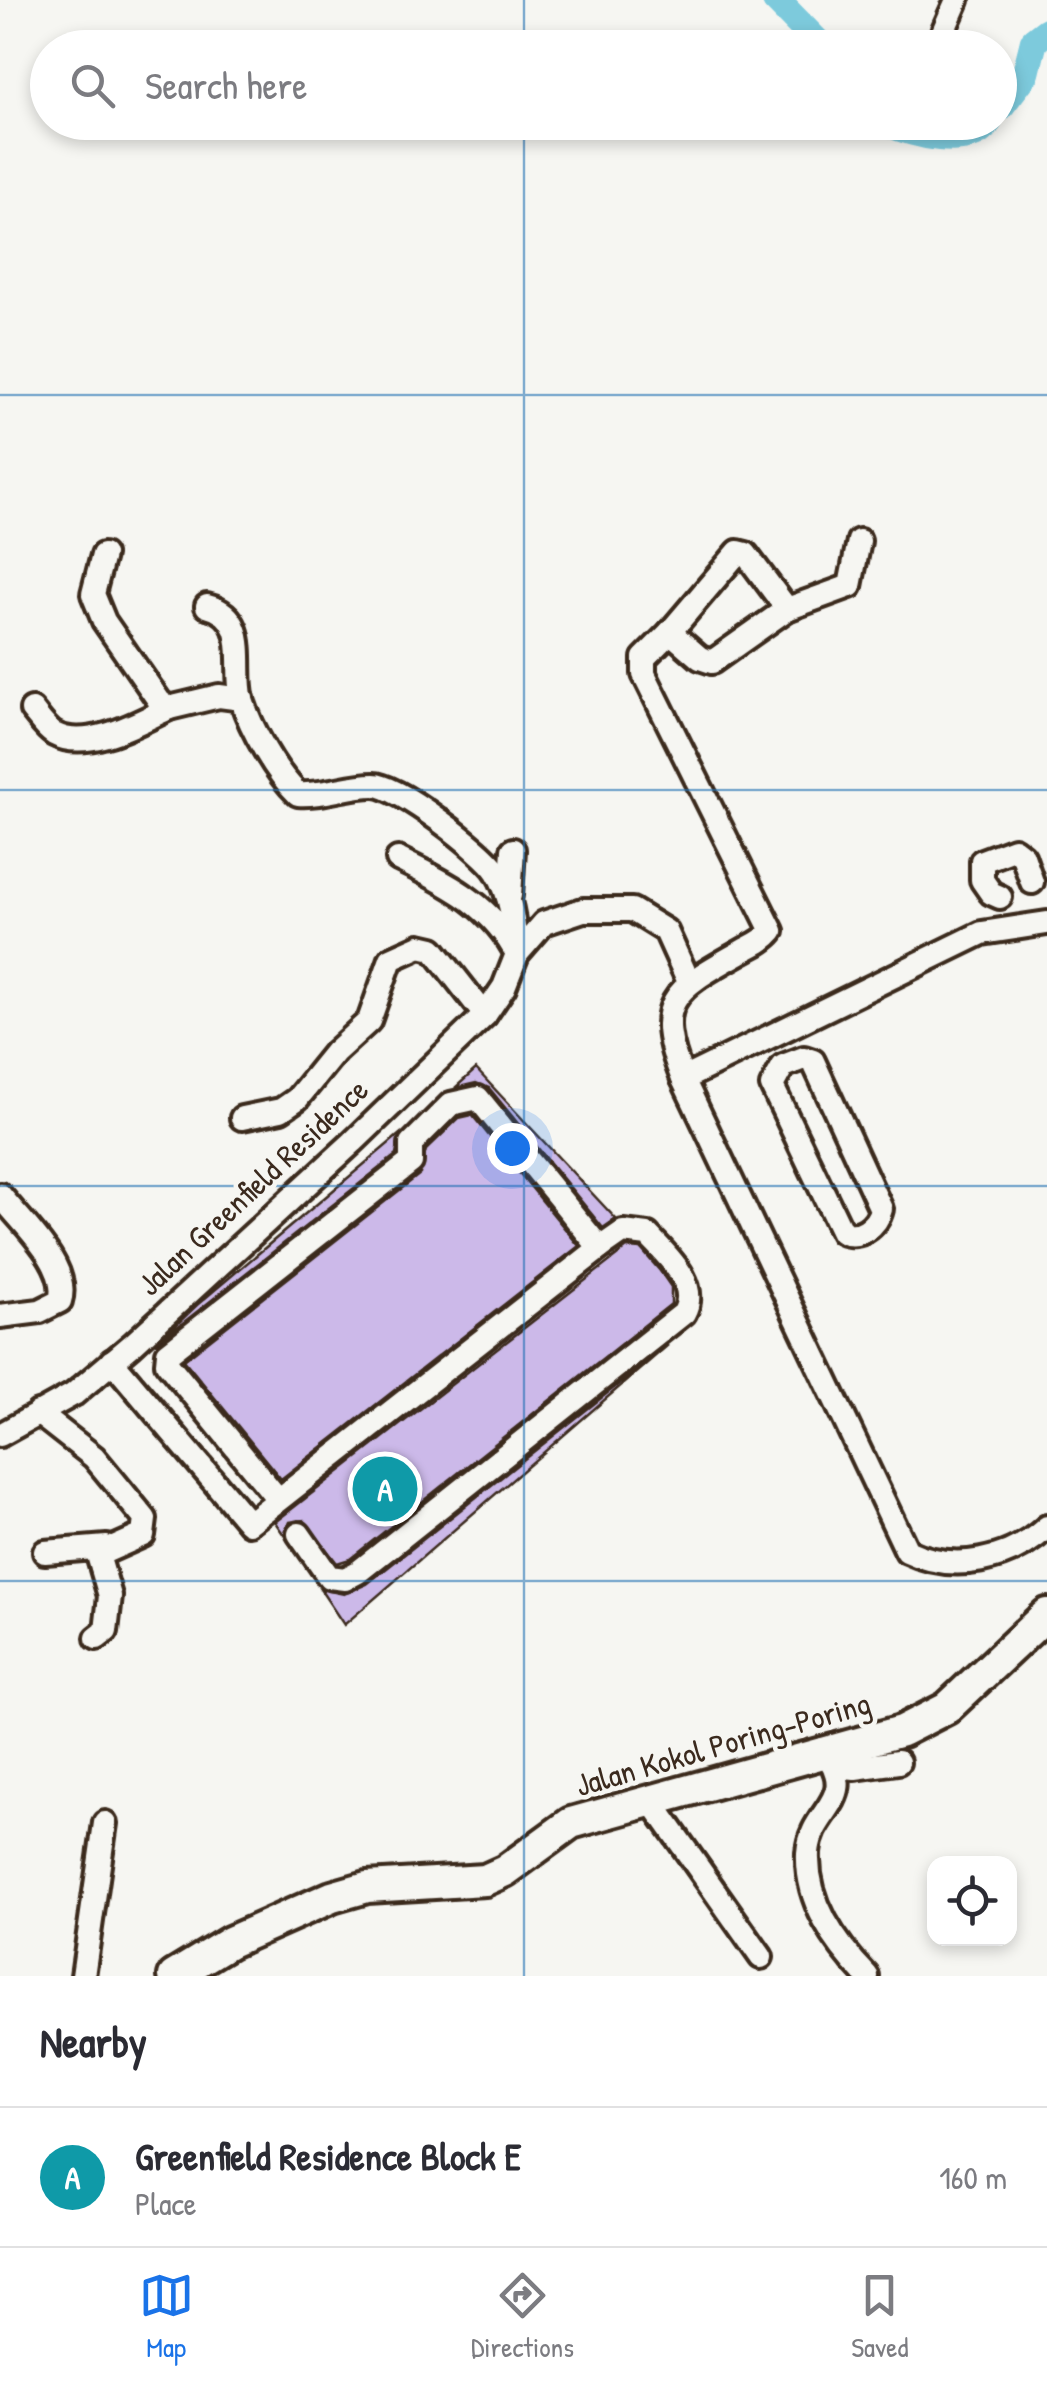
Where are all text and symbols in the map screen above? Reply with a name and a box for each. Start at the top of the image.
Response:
search box [30,30,1017,140]
icon: search [65,58,120,113]
text: Search here [145,59,307,111]
street label: Jalan Greenfield Residence [128,1068,377,1305]
your location [487,1123,538,1174]
pin: A [352,1452,418,1526]
street label: Jalan Kokol Poring-Poring [570,1681,875,1806]
map controls [927,1856,1017,1946]
button: locate [927,1856,1017,1946]
text: Nearby [40,2013,147,2070]
text: Greenfield Residence Block E [135,2130,521,2182]
text: A [65,2156,80,2199]
text: 160 m [939,2156,1007,2199]
text: Place [135,2182,197,2225]
tab: Map [139,2268,194,2366]
tab: Directions [471,2268,574,2366]
tab: Saved [851,2268,908,2366]

